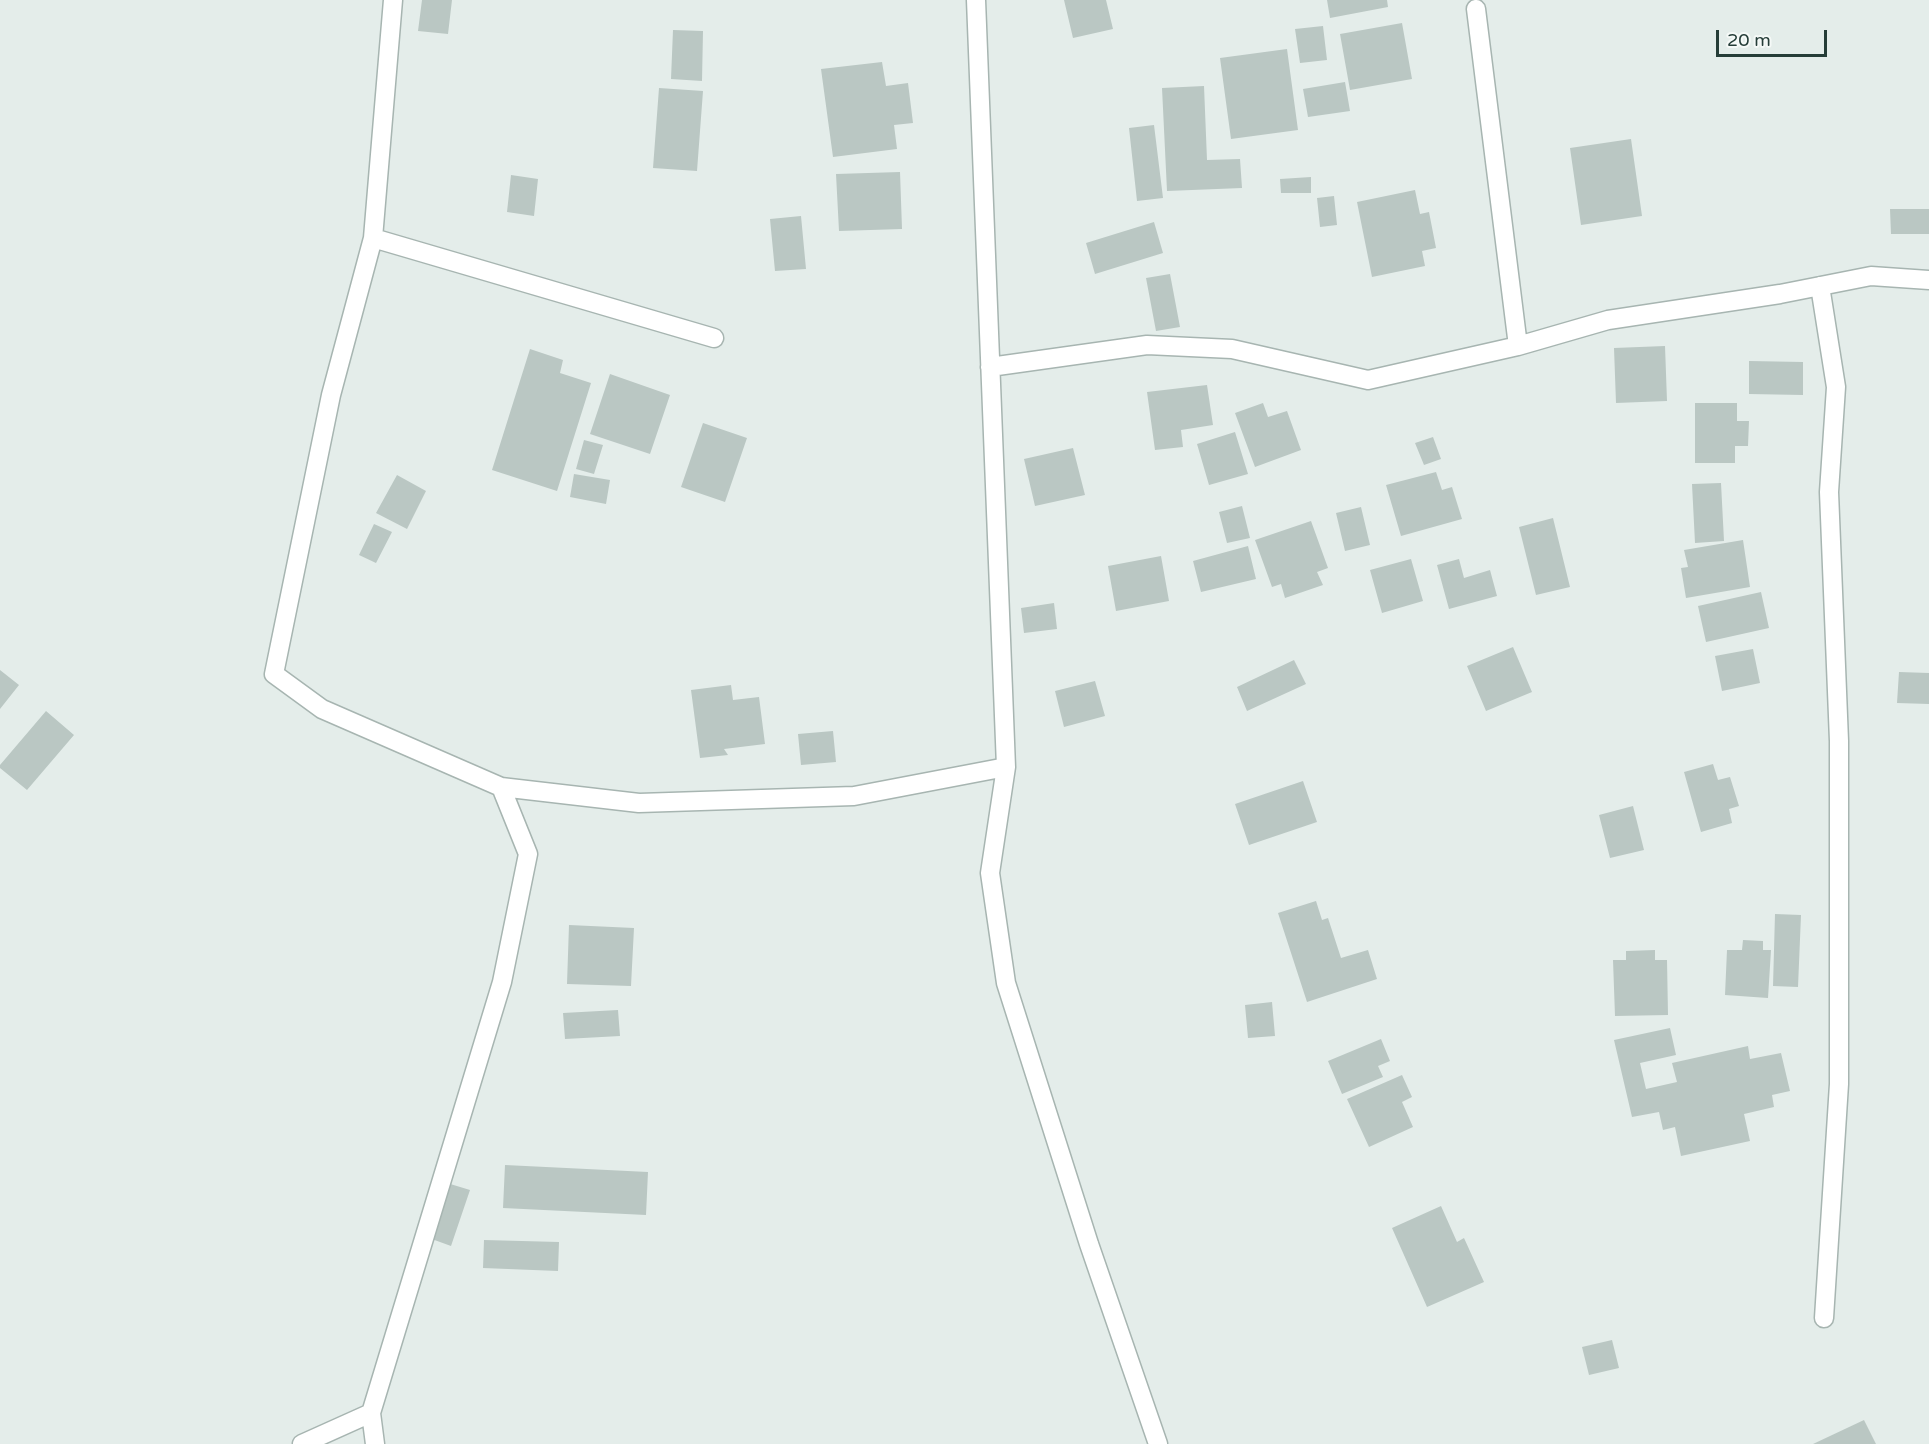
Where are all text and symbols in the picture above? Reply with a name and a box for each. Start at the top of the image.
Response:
scale bar [1719,18,1830,56]
text: 20 m [1727,29,1771,51]

